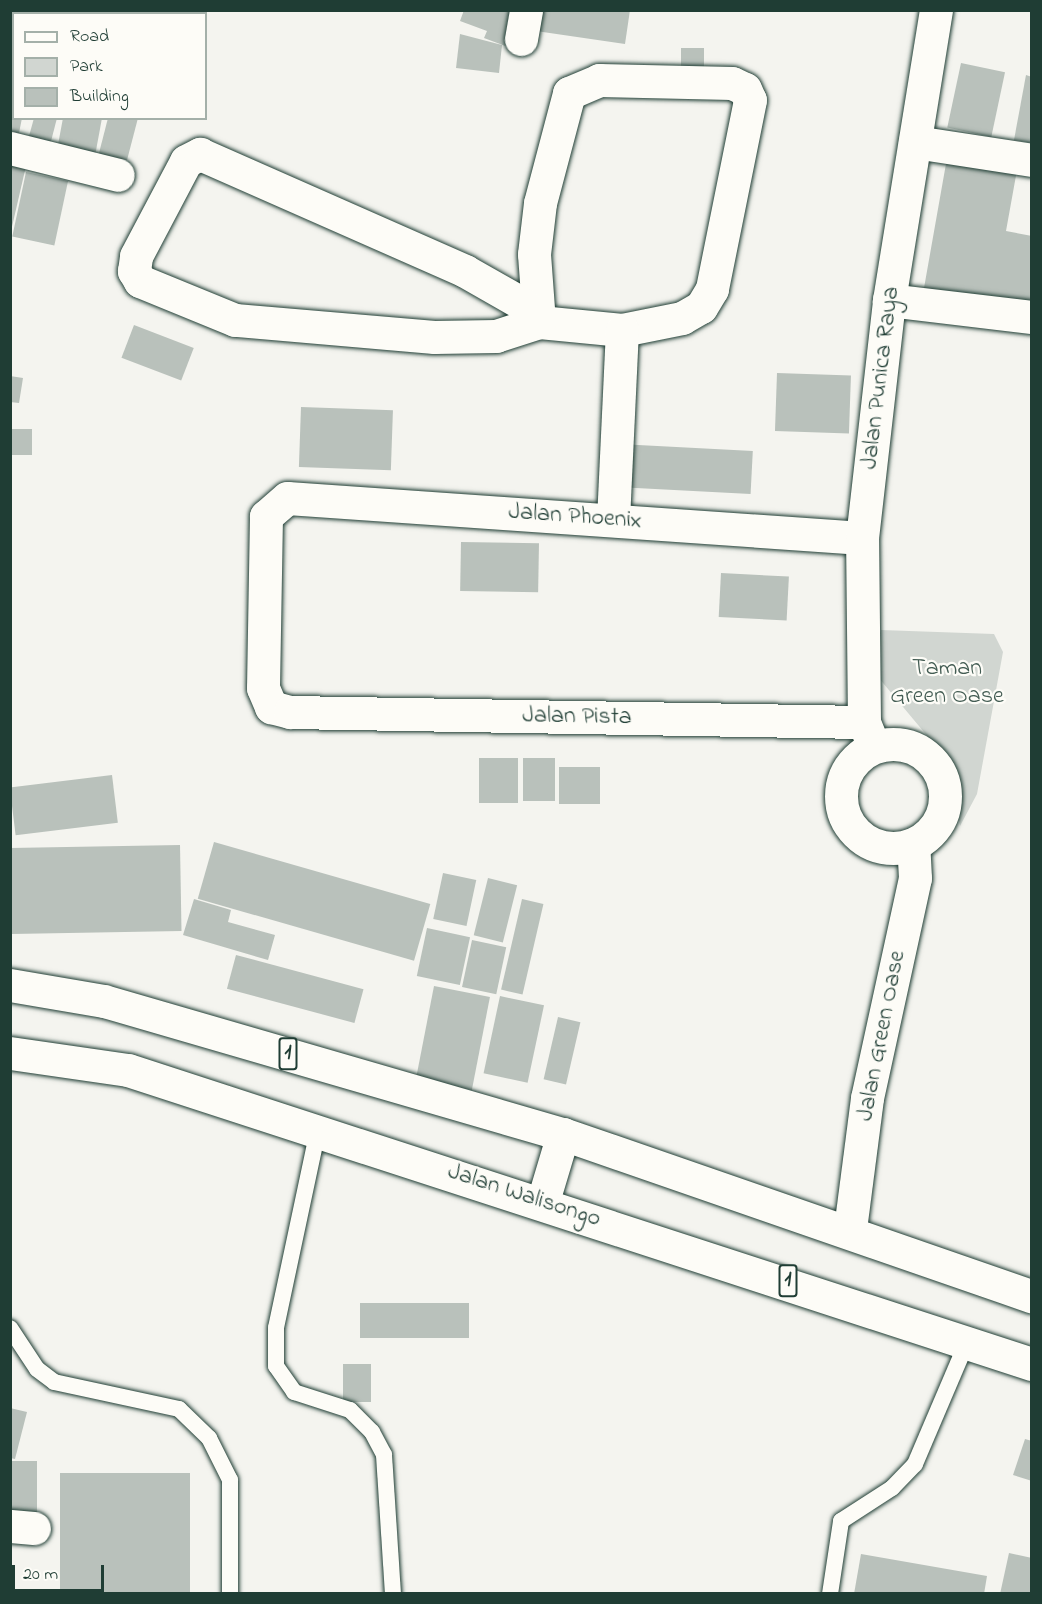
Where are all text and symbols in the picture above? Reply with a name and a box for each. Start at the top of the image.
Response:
legend [12,12,207,120]
text: Road [70,24,109,50]
text: Park [70,54,103,80]
text: Building [70,84,129,110]
street label: Jalan Punica Raya [856,285,906,471]
street label: Jalan Phoenix [507,498,643,536]
park label: Taman Green Oase [890,655,1004,711]
street label: Jalan Pista [522,702,632,732]
street label: Jalan Green Oase [851,948,913,1124]
road number: 1 [278,1035,298,1073]
street label: Jalan Walisongo [444,1158,604,1234]
road number: 1 [778,1262,798,1300]
scale bar [15,1553,106,1591]
text: 20 m [23,1562,58,1588]

